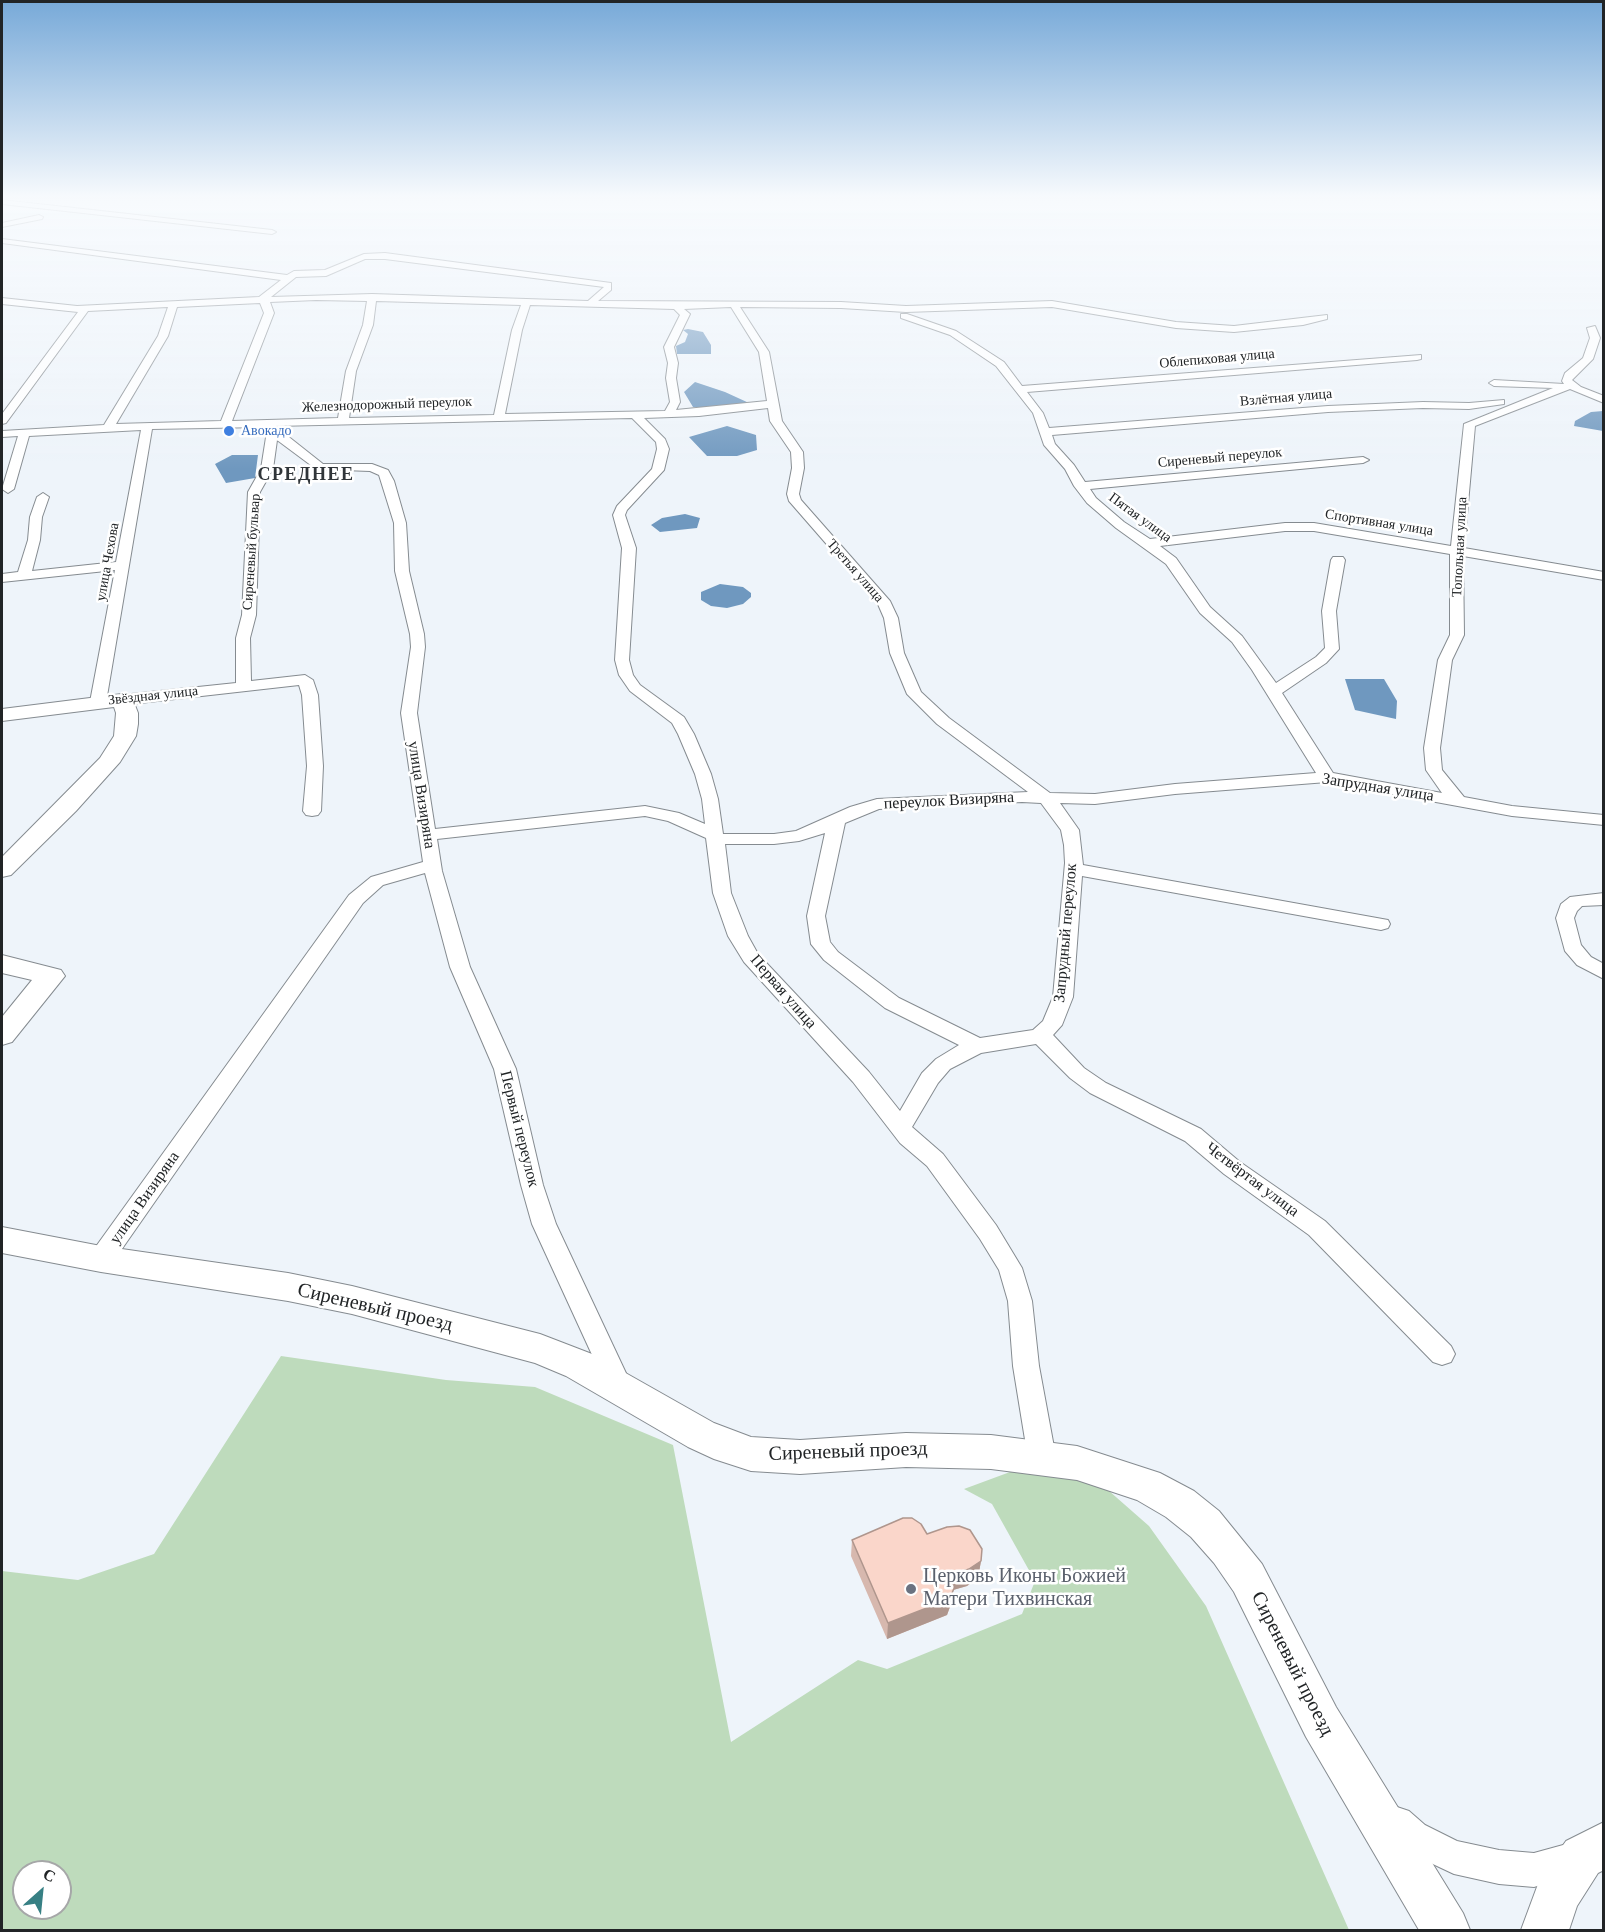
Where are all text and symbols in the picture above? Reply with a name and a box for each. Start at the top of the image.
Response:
street label: Облепиховая улица [1159,346,1275,372]
street label: Взлётная улица [1239,386,1333,410]
street label: Железнодорожный переулок [302,394,472,416]
place label: Авокадо [241,423,292,439]
marker: Авокадо [222,424,236,438]
street label: Сиреневый переулок [1157,444,1283,472]
district label: СРЕДНЕЕ [258,464,354,486]
street label: Пятая улица [1105,490,1175,546]
street label: Сиреневый бульвар [240,493,264,611]
street label: Топольная улица [1449,496,1471,598]
street label: Спортивная улица [1324,506,1434,540]
street label: улица Чехова [93,521,123,603]
street label: Третья улица [823,536,887,606]
street label: Звёздная улица [107,683,199,709]
street label: улица Визиряна [403,740,439,850]
street label: Запрудная улица [1321,770,1435,806]
street label: переулок Визиряна [883,788,1015,814]
street label: Запрудный переулок [1050,863,1082,1003]
street label: Первая улица [746,951,820,1033]
street label: Первый переулок [495,1069,543,1189]
street label: Четвёртая улица [1201,1139,1303,1221]
street label: улица Визиряна [106,1148,184,1248]
street label: Сиреневый проезд [295,1278,455,1338]
street label: Сиреневый проезд [768,1437,928,1467]
place label: Церковь Иконы Божией Матери Тихвинская [923,1565,1126,1612]
marker: Церковь Иконы Божией Матери Тихвинская [904,1582,918,1596]
street label: Сиреневый проезд [1245,1588,1339,1740]
north arrow [12,1860,72,1920]
text: С [40,1865,59,1885]

